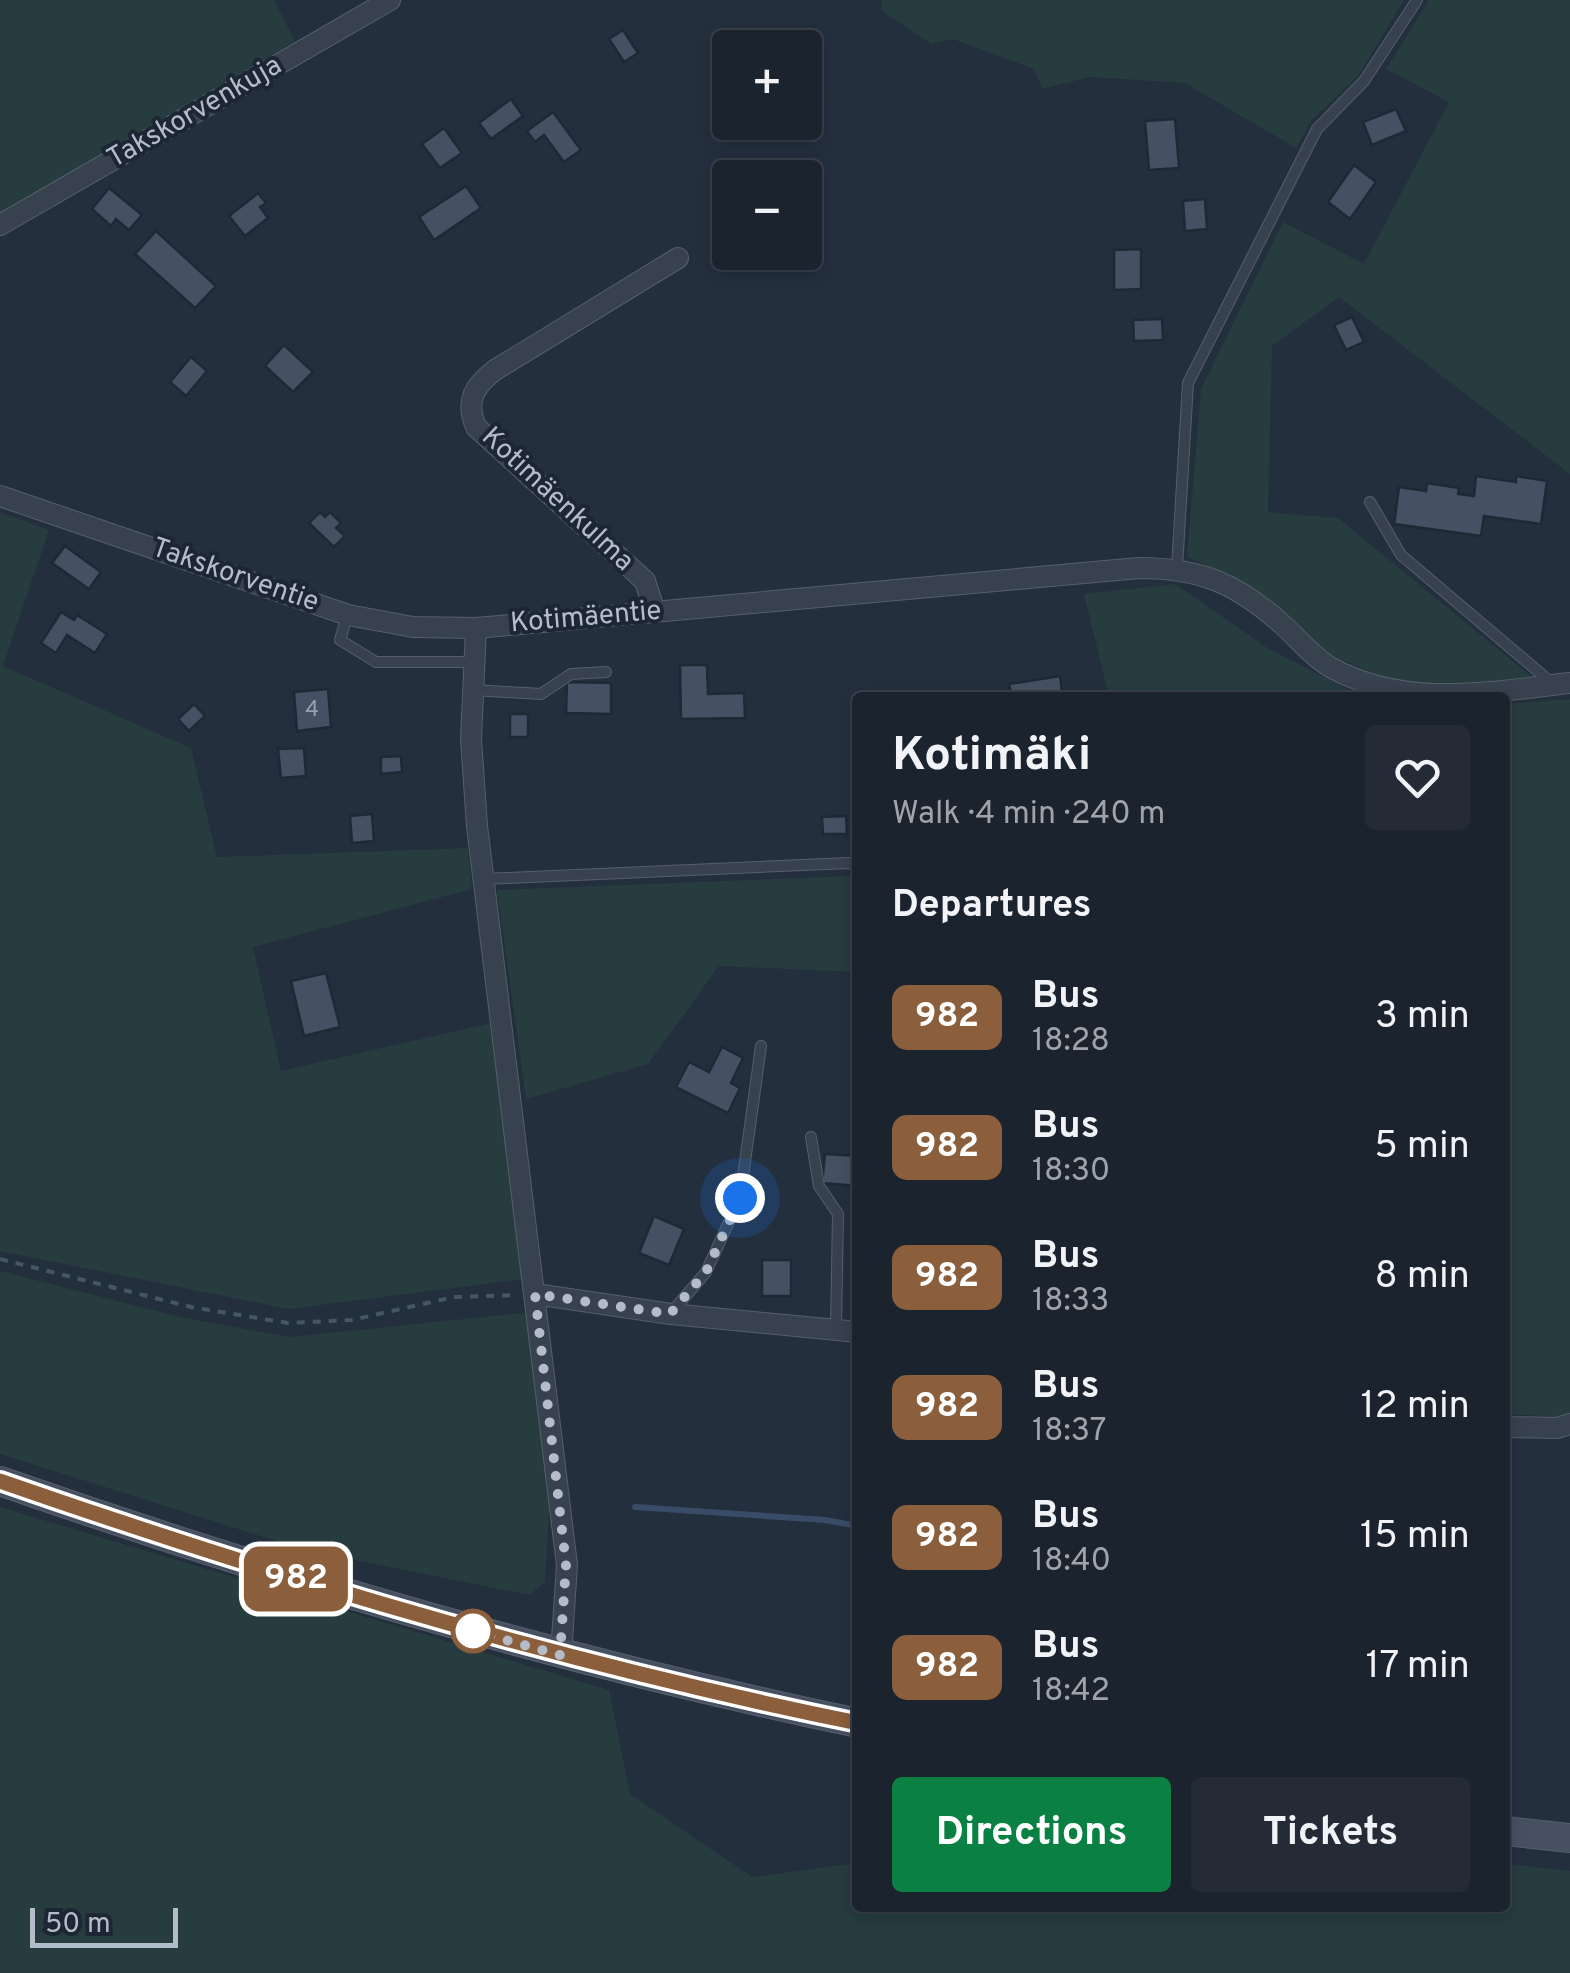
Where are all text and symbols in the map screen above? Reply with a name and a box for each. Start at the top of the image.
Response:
map controls [712,30,822,270]
button: + [712,30,822,140]
street label: Takskorvenkuja [101,48,289,178]
button: − [712,160,822,270]
street label: Kotimäenkulma [473,420,641,580]
street label: Takskorventie [147,531,323,621]
street label: Kotimäentie [509,593,663,643]
house number: 4 [305,697,319,724]
button: heart [1365,725,1470,830]
text: Kotimäki [892,727,1091,787]
text: Walk · 4 min · 240 m [892,795,1165,835]
text: Departures [892,882,1092,931]
text: Bus [1032,973,1099,1022]
text: 3 min [1375,993,1470,1042]
text: 982 [915,995,979,1039]
text: 18:28 [1032,1022,1110,1062]
text: Bus [1032,1103,1099,1152]
text: 5 min [1374,1123,1470,1172]
text: 982 [915,1125,979,1169]
text: 18:30 [1032,1152,1110,1192]
your location [715,1173,765,1223]
text: Bus [1032,1233,1099,1282]
text: 8 min [1375,1253,1470,1302]
text: 982 [915,1255,979,1299]
text: 18:33 [1032,1282,1109,1322]
text: Bus [1032,1363,1099,1412]
text: 12 min [1360,1383,1470,1432]
text: 982 [915,1385,979,1429]
text: 18:37 [1032,1412,1106,1452]
text: Bus [1032,1493,1099,1542]
text: 15 min [1360,1513,1470,1562]
text: 982 [915,1515,979,1559]
text: 18:40 [1032,1542,1111,1582]
line badge: 982 [238,1546,354,1612]
text: 982 [264,1557,328,1601]
unlabelled marker [452,1610,494,1652]
text: Bus [1032,1623,1099,1672]
text: 17 min [1365,1643,1470,1692]
text: 982 [915,1645,979,1689]
text: 18:42 [1032,1672,1110,1712]
button: Directions [892,1777,1171,1892]
button: Tickets [1191,1777,1470,1892]
scale bar [30,1903,178,1948]
text: 50 m [45,1907,111,1943]

